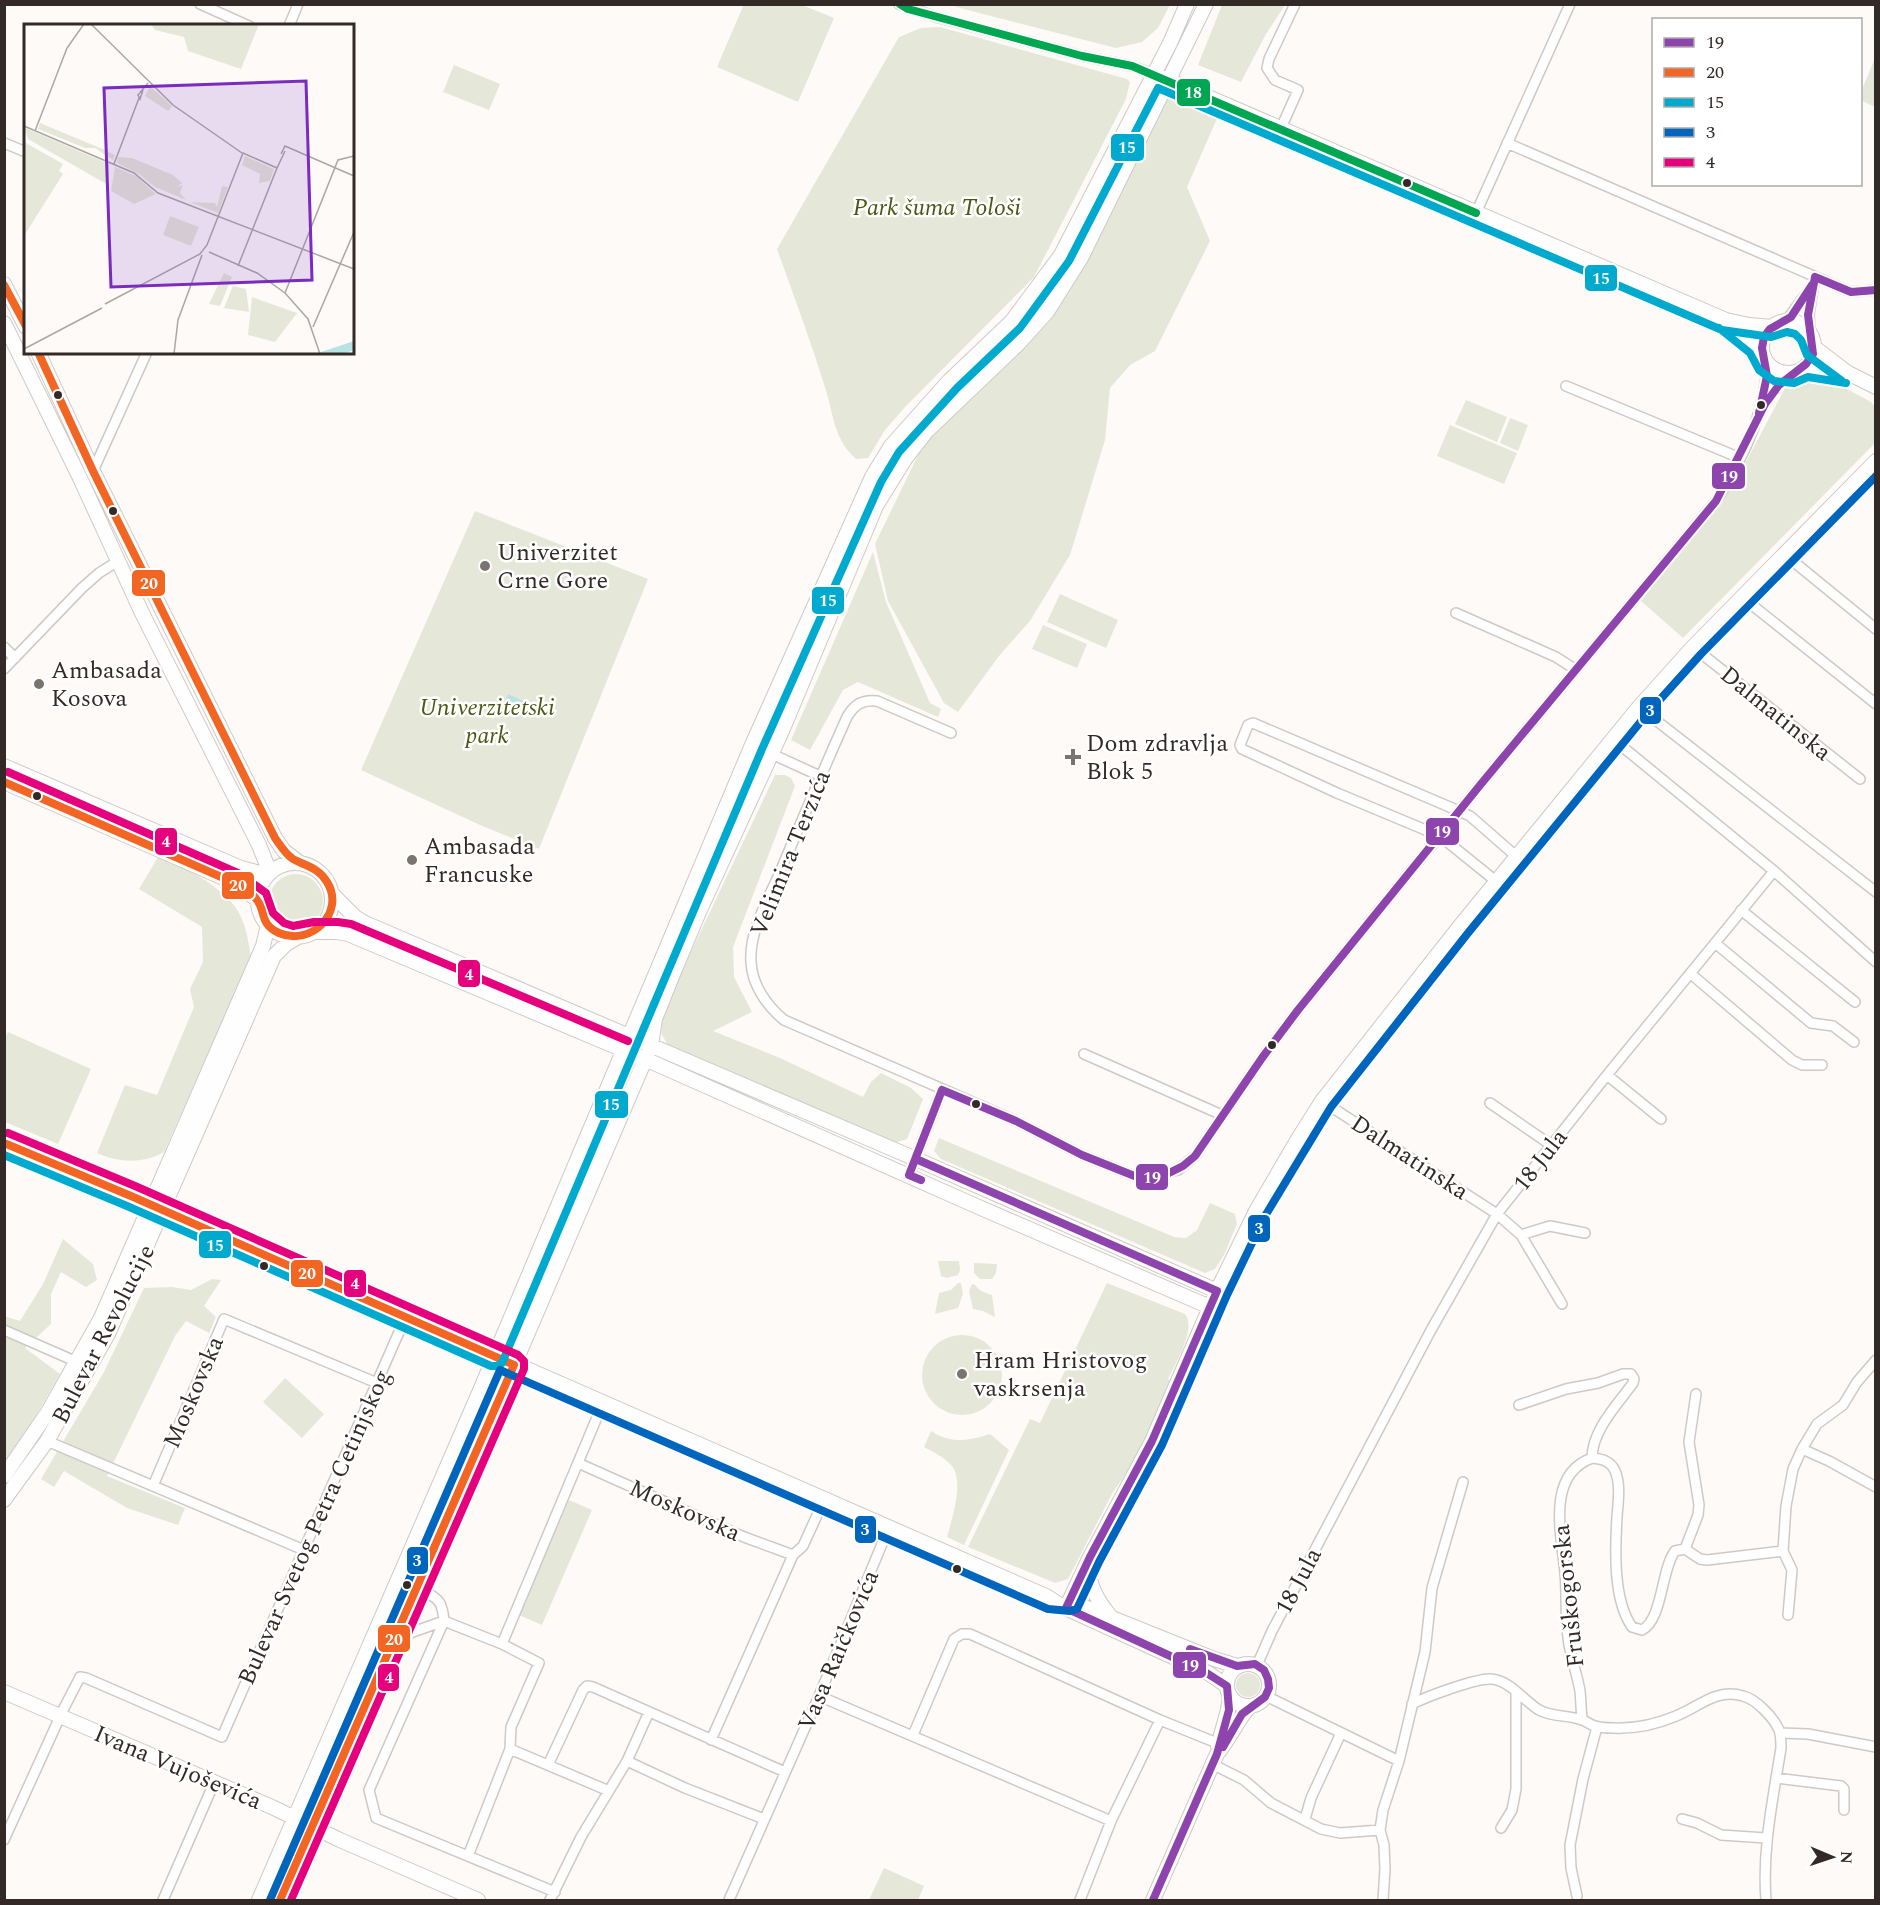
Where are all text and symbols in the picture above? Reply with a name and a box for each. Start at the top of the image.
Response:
legend [1652,18,1862,186]
inset map [24,24,354,354]
text: 19 [1706,29,1724,56]
text: 20 [1706,59,1724,86]
line badge: 18 [1176,78,1211,107]
text: 18 [1184,81,1202,105]
text: 15 [1706,89,1724,116]
text: 3 [1706,119,1715,146]
line badge: 15 [1110,133,1145,162]
text: 15 [1118,136,1136,160]
text: 4 [1706,149,1715,176]
unlabelled marker [1401,177,1413,189]
park label: Park šuma Tološi [853,190,1021,226]
line badge: 15 [1584,264,1618,292]
text: 15 [1592,267,1610,291]
unlabelled marker [52,389,64,401]
unlabelled marker [1755,399,1767,411]
line badge: 19 [1711,462,1746,490]
text: 19 [1720,465,1738,489]
unlabelled marker [107,505,119,517]
place label: Univerzitet Crne Gore [497,535,618,599]
marker: Univerzitet Crne Gore [478,559,492,573]
line badge: 20 [131,569,166,597]
text: 20 [140,572,158,596]
line badge: 15 [811,586,845,615]
text: 15 [819,589,837,613]
place label: Ambasada Kosova [51,653,162,717]
street label: Dalmatinska [1712,657,1839,770]
marker: Ambasada Kosova [32,677,46,691]
park label: Univerzitetski park [419,690,555,754]
line badge: 3 [1639,696,1662,725]
text: 3 [1646,699,1655,723]
place label: Dom zdravlja Blok 5 [1086,726,1229,790]
marker: Dom zdravlja Blok 5 [1064,748,1082,766]
street label: Velimira Terzića [741,764,841,942]
unlabelled marker [31,790,43,802]
line badge: 19 [1425,817,1460,846]
text: 19 [1433,820,1451,844]
line badge: 4 [154,827,178,856]
place label: Ambasada Francuske [424,829,535,893]
text: 4 [162,830,171,854]
marker: Ambasada Francuske [405,853,419,867]
line badge: 20 [221,871,255,900]
text: 20 [229,874,247,898]
line badge: 4 [457,959,481,988]
text: 4 [465,963,474,987]
unlabelled marker [1266,1039,1278,1051]
line badge: 15 [594,1090,629,1119]
text: 15 [602,1093,620,1117]
unlabelled marker [970,1098,982,1110]
street label: Dalmatinska [1343,1106,1476,1210]
street label: 18 Jula [1505,1121,1577,1200]
line badge: 19 [1135,1163,1169,1191]
text: 19 [1143,1166,1161,1190]
line badge: 3 [1247,1214,1271,1243]
text: 3 [1255,1217,1264,1241]
line badge: 15 [198,1230,232,1259]
text: 15 [206,1234,224,1258]
street label: Bulevar Revolucije [43,1238,165,1431]
line badge: 20 [290,1259,324,1288]
unlabelled marker [258,1260,270,1272]
text: 20 [298,1262,316,1286]
line badge: 4 [343,1269,367,1298]
text: 4 [351,1272,360,1296]
street label: Moskovska [154,1330,234,1454]
place label: Hram Hristovog vaskrsenja [973,1343,1147,1407]
street label: Bulevar Svetog Petra Cetinjskog [229,1364,401,1691]
marker: Hram Hristovog vaskrsenja [955,1367,969,1381]
street label: Moskovska [623,1470,746,1552]
line badge: 3 [854,1515,877,1544]
text: 3 [861,1518,870,1542]
street label: Fruškogorska [1544,1522,1594,1669]
street label: 18 Jula [1266,1541,1332,1621]
line badge: 3 [406,1546,429,1575]
text: 3 [413,1549,422,1573]
unlabelled marker [951,1563,963,1575]
street label: Vasa Raičkovića [789,1564,889,1736]
unlabelled marker [401,1579,413,1591]
line badge: 20 [377,1624,411,1653]
text: 20 [385,1628,403,1652]
line badge: 19 [1172,1651,1207,1679]
text: 19 [1181,1654,1199,1678]
line badge: 4 [377,1663,400,1692]
text: 4 [385,1666,394,1690]
street label: Ivana Vujoševića [88,1716,268,1820]
north arrow [1802,1827,1862,1887]
text: N [1834,1851,1858,1864]

